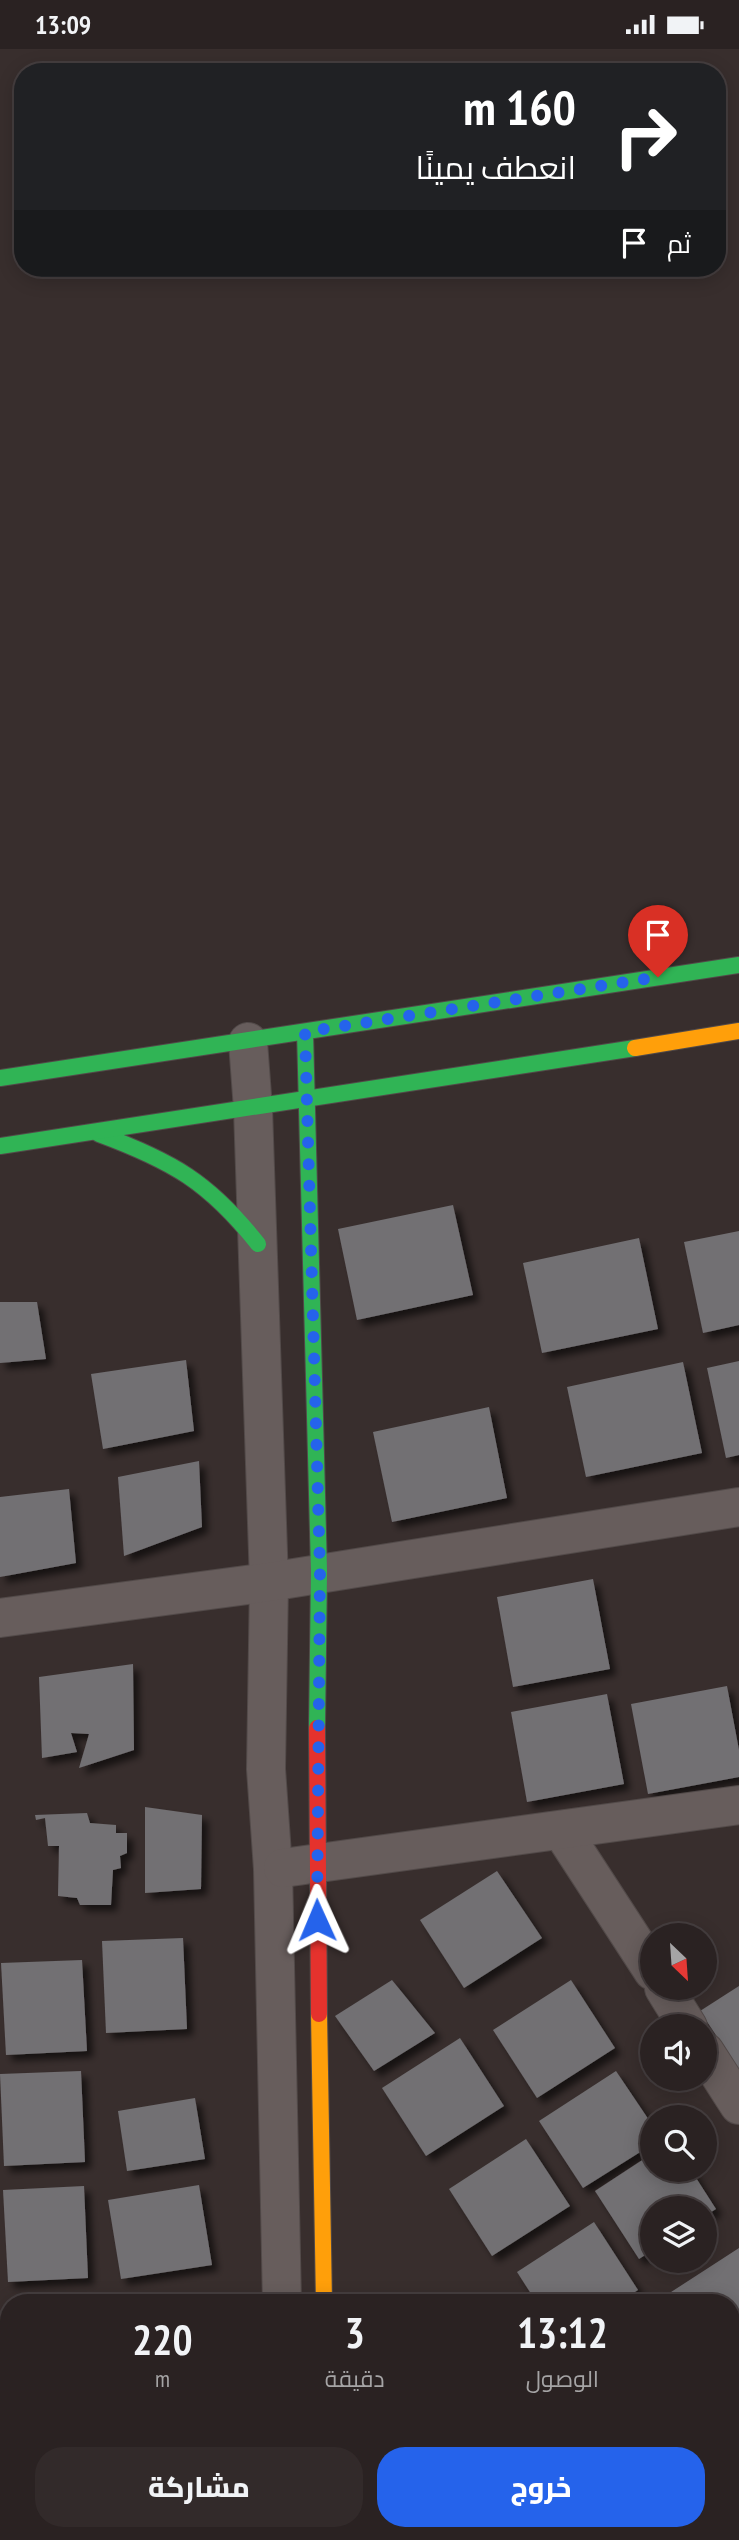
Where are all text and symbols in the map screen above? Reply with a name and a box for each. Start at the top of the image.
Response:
text: 13:09 [35,8,91,41]
text: 160 m [463,75,576,139]
icon: right [600,91,691,182]
text: انعطف يمينًا [416,146,576,188]
icon: arrive [615,224,653,262]
text: ثم [667,227,691,260]
pin [628,905,688,977]
icon: arrive [639,916,677,954]
position arrow [280,1883,354,1957]
north arrow [640,1923,718,2000]
map controls [640,1923,717,2273]
button: sound [640,2014,717,2091]
button: search [640,2105,717,2182]
button: layers [640,2196,717,2273]
text: 3 [345,2305,365,2360]
text: 13:12 [517,2305,608,2360]
text: 220 [132,2312,193,2367]
text: m [155,2364,170,2393]
text: دقيقة [325,2364,385,2393]
text: الوصول [526,2364,599,2393]
button: مشاركة [35,2447,363,2527]
button: خروج [377,2447,705,2527]

